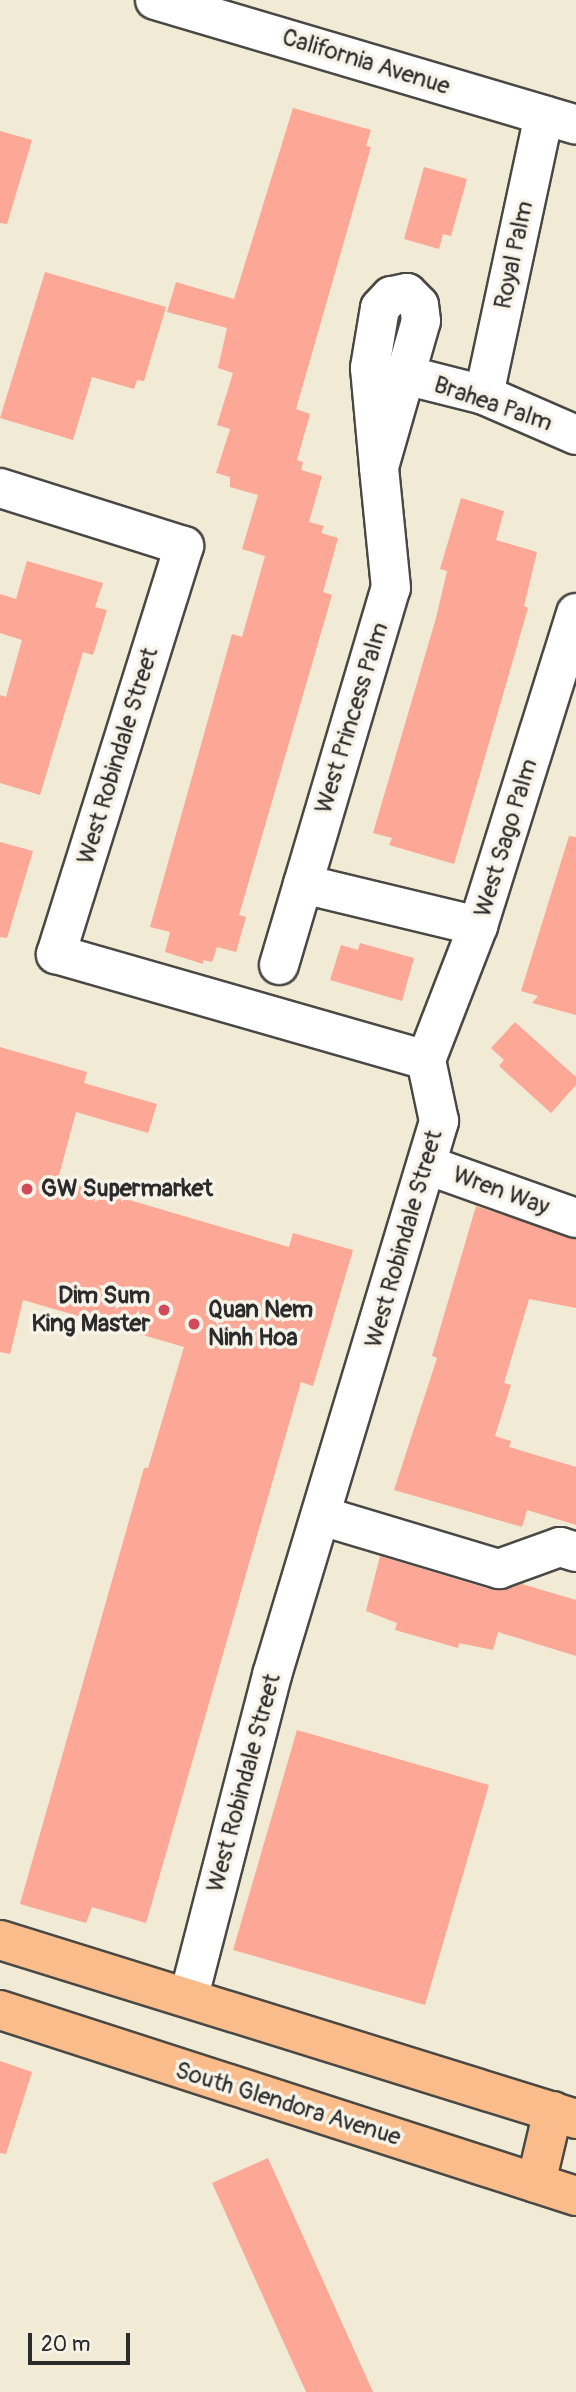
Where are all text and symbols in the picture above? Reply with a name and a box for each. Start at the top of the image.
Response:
street label: California Avenue [279,23,453,101]
street label: Royal Palm [489,198,539,312]
street label: Brahea Palm [430,370,556,438]
street label: West Princess Palm [309,619,395,817]
street label: West Robindale Street [71,644,165,868]
street label: West Sago Palm [468,756,544,920]
street label: West Robindale Street [359,1127,449,1351]
street label: Wren Way [449,1160,553,1222]
place label: GW Supermarket [41,1175,213,1203]
marker: GW Supermarket [19,1181,35,1197]
place label: Dim Sum King Master [31,1282,150,1338]
place label: Quan Nem Ninh Hoa [208,1296,313,1352]
marker: Dim Sum King Master [156,1302,172,1318]
marker: Quan Nem Ninh Hoa [186,1316,202,1332]
street label: West Robindale Street [201,1671,287,1895]
street label: South Glendora Avenue [172,2056,404,2152]
scale bar [32,2318,133,2362]
text: 20 m [41,2331,90,2358]

